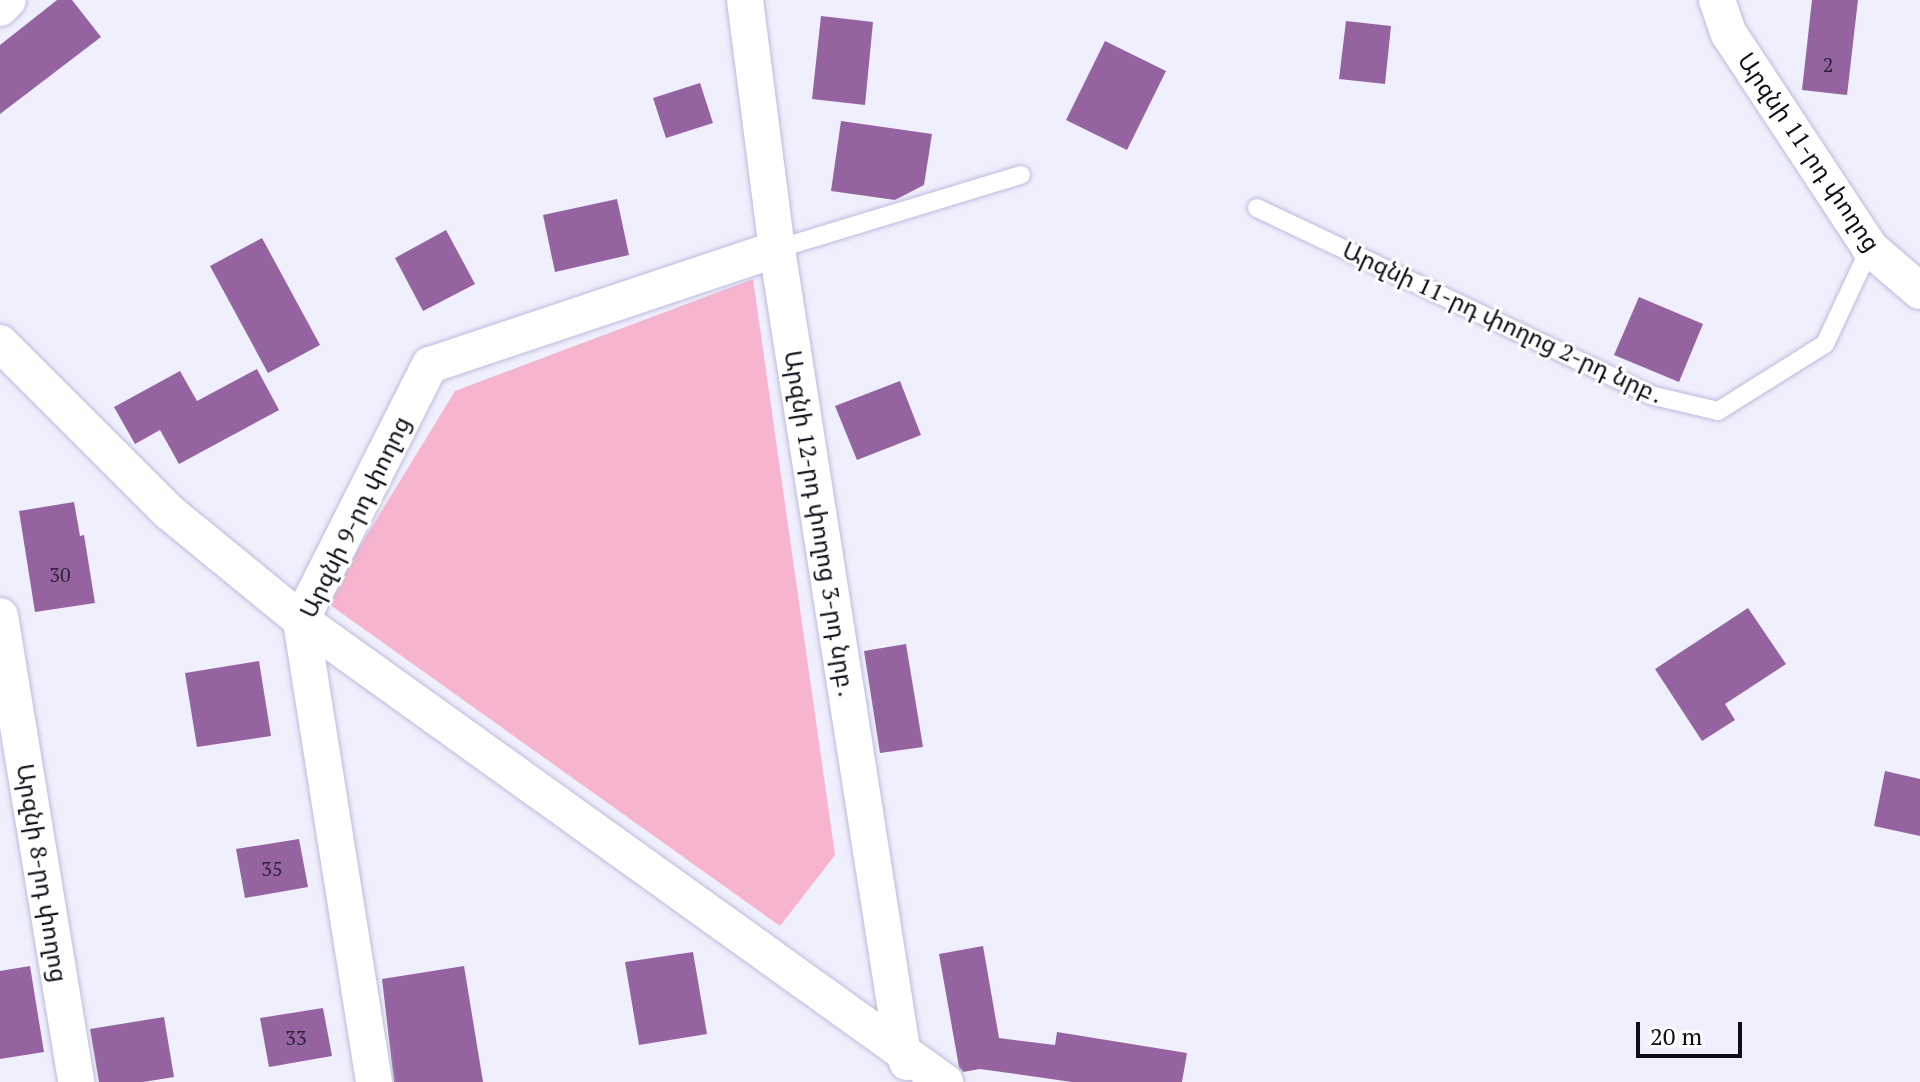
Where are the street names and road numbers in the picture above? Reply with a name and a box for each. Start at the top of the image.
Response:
street label: Արզնի 11-րդ փողոց [1732,47,1886,257]
street label: Արզնի 11-րդ փողոց 2-րդ նրբ․ [1338,235,1670,411]
street label: Արզնի 12-րդ փողոց 3-րդ նրբ․ [778,348,862,702]
street label: Արզնի 9-րդ փողոց [294,411,416,623]
street label: Արզնի 8-րդ փողոց [10,762,74,984]

